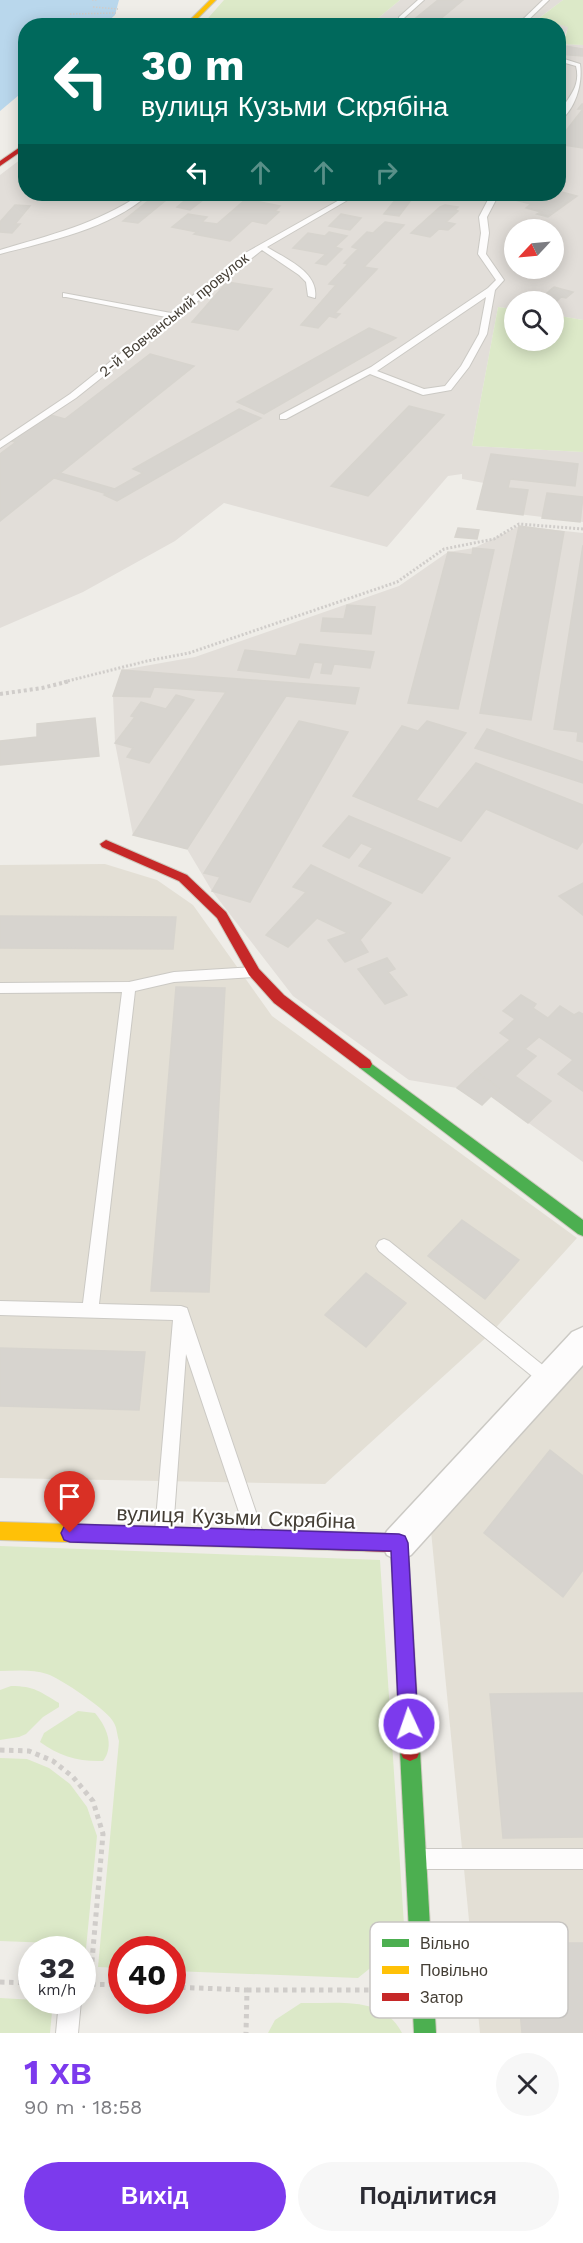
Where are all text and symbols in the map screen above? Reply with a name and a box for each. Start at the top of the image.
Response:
text: 30 m [141,41,245,90]
icon: left [42,42,120,120]
text: вулиця Кузьми Скрябіна [141,91,448,123]
icon: left [181,156,214,189]
icon: ahead [244,156,277,189]
icon: ahead [307,156,340,189]
icon: right [370,156,403,189]
north arrow [504,219,564,279]
map controls [504,219,564,351]
street label: 2-й Вовчанський провулок [96,249,253,381]
button: search [504,291,564,351]
pin [44,1471,95,1533]
icon: arrive [53,1480,86,1513]
street label: вулиця Кузьми Скрябіна [116,1500,356,1534]
position arrow [377,1692,441,1756]
legend [370,1922,568,2018]
text: Вільно [420,1934,470,1953]
speed limit sign: 40 [108,1936,186,2014]
text: 32 [39,1950,75,1985]
text: Повільно [420,1961,488,1980]
text: km/h [38,1981,76,1999]
text: Затор [420,1988,463,2007]
text: 1 хв [24,2051,92,2093]
button: close [496,2053,559,2116]
text: 90 m · 18:58 [24,2095,142,2119]
button: Вихід [24,2162,286,2231]
button: Поділитися [298,2162,559,2231]

